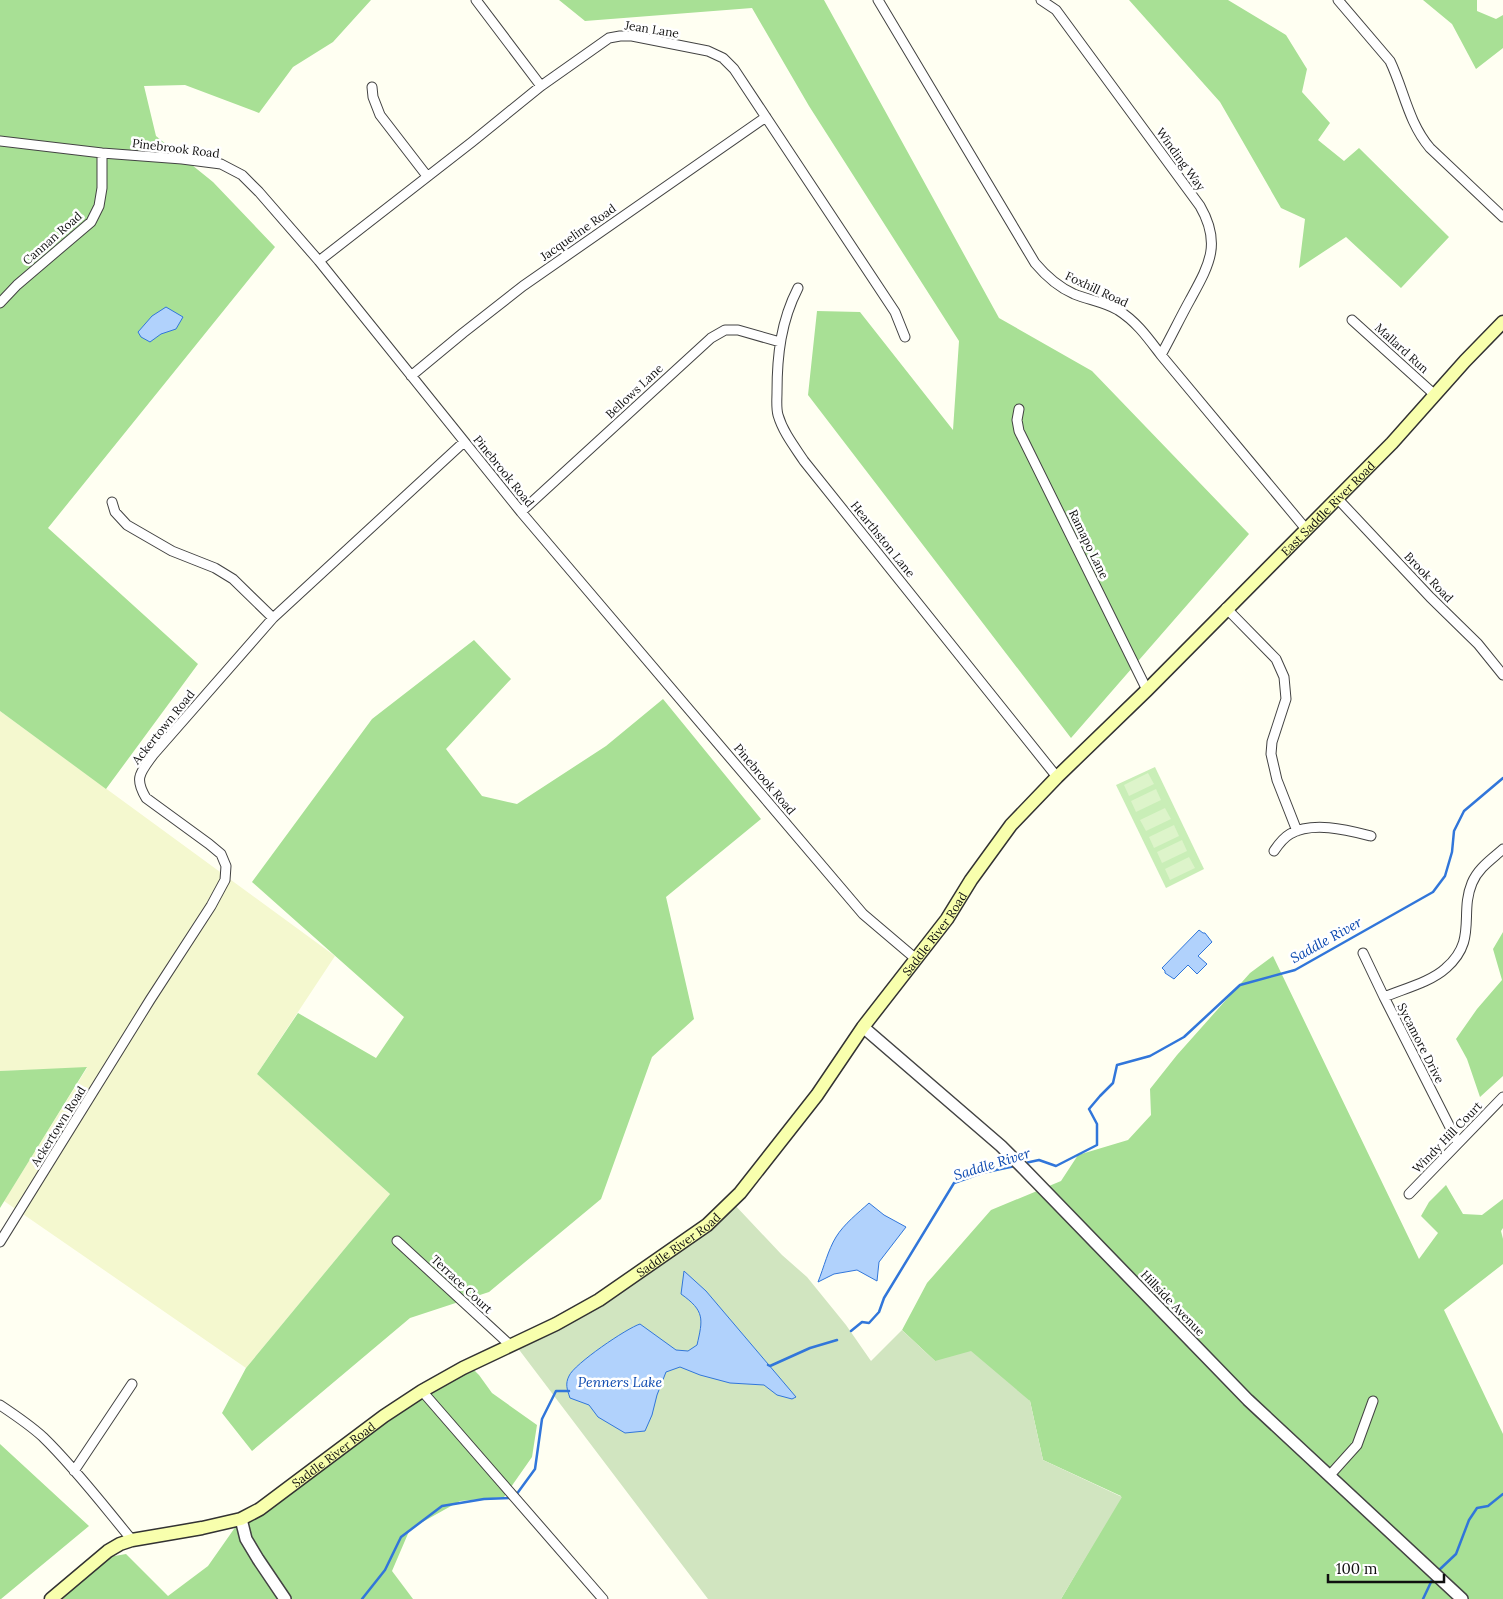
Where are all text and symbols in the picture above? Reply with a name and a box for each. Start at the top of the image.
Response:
street label: Jean Lane [623,17,681,41]
street label: Winding Way [1153,125,1209,194]
street label: Pinebrook Road [131,135,221,161]
street label: Jacqueline Road [536,200,619,264]
street label: Cannan Road [19,208,85,268]
street label: Foxhill Road [1063,268,1131,310]
street label: Mallard Run [1372,320,1432,376]
street label: Bellows Lane [602,360,666,421]
street label: Pinebrook Road [470,432,538,510]
street label: East Saddle River Road [1277,458,1378,558]
street label: Hearthston Lane [848,498,919,581]
street label: Ramapo Lane [1066,507,1112,582]
street label: Brook Road [1401,549,1457,605]
street label: Ackertown Road [128,687,198,768]
street label: Pinebrook Road [731,740,799,818]
street label: Saddle River Road [899,889,970,978]
water label: Saddle River [1287,913,1366,967]
street label: Sycamore Drive [1394,1000,1448,1086]
street label: Ackertown Road [27,1083,89,1170]
street label: Windy Hill Court [1409,1098,1485,1176]
water label: Saddle River [952,1144,1033,1184]
street label: Saddle River Road [633,1209,723,1279]
street label: Terrace Court [428,1252,496,1317]
street label: Hillside Avenue [1138,1267,1208,1339]
water label: Penners Lake [578,1373,663,1391]
street label: Saddle River Road [289,1418,378,1490]
scale bar [1328,1552,1444,1584]
text: 100 m [1336,1559,1377,1578]

